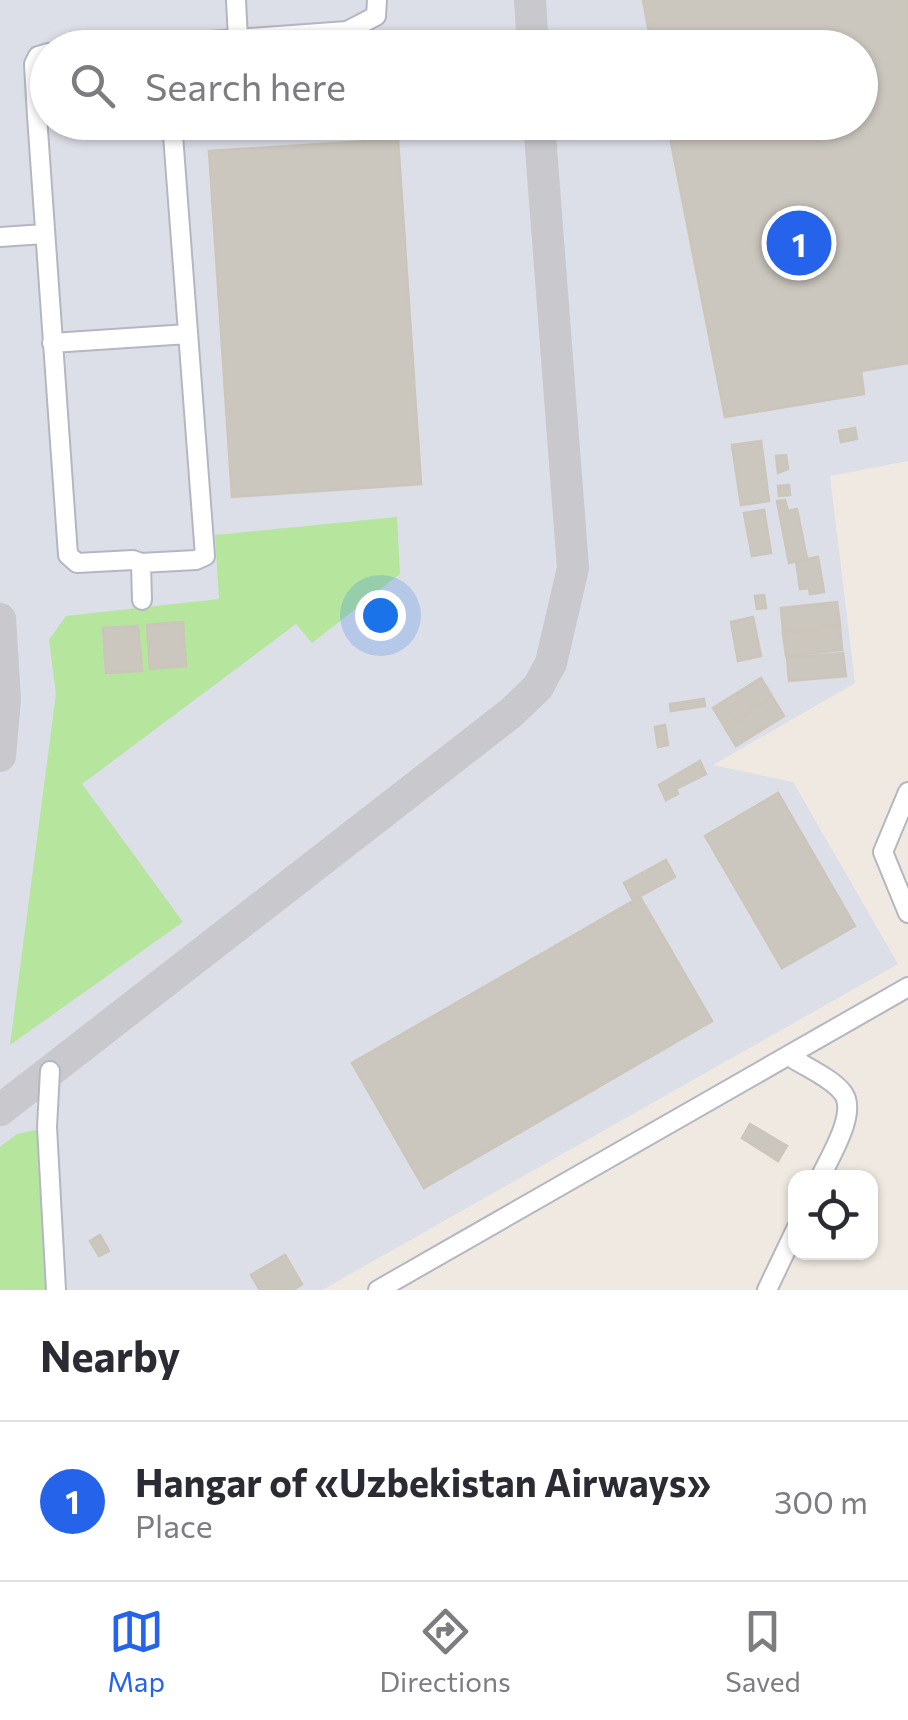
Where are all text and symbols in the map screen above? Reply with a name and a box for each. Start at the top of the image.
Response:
search box [30,30,878,140]
icon: search [65,58,120,113]
text: Search here [145,62,346,109]
pin: 1 [766,206,832,280]
your location [355,590,406,641]
map controls [788,1170,878,1260]
button: locate [788,1170,878,1260]
text: Nearby [40,1329,180,1381]
text: Hangar of «Uzbekistan Airways» [135,1458,711,1505]
text: 1 [65,1481,80,1521]
text: 300 m [774,1481,868,1521]
text: Place [135,1505,213,1545]
tab: Map [107,1604,165,1698]
tab: Directions [379,1604,511,1698]
tab: Saved [725,1604,801,1698]

